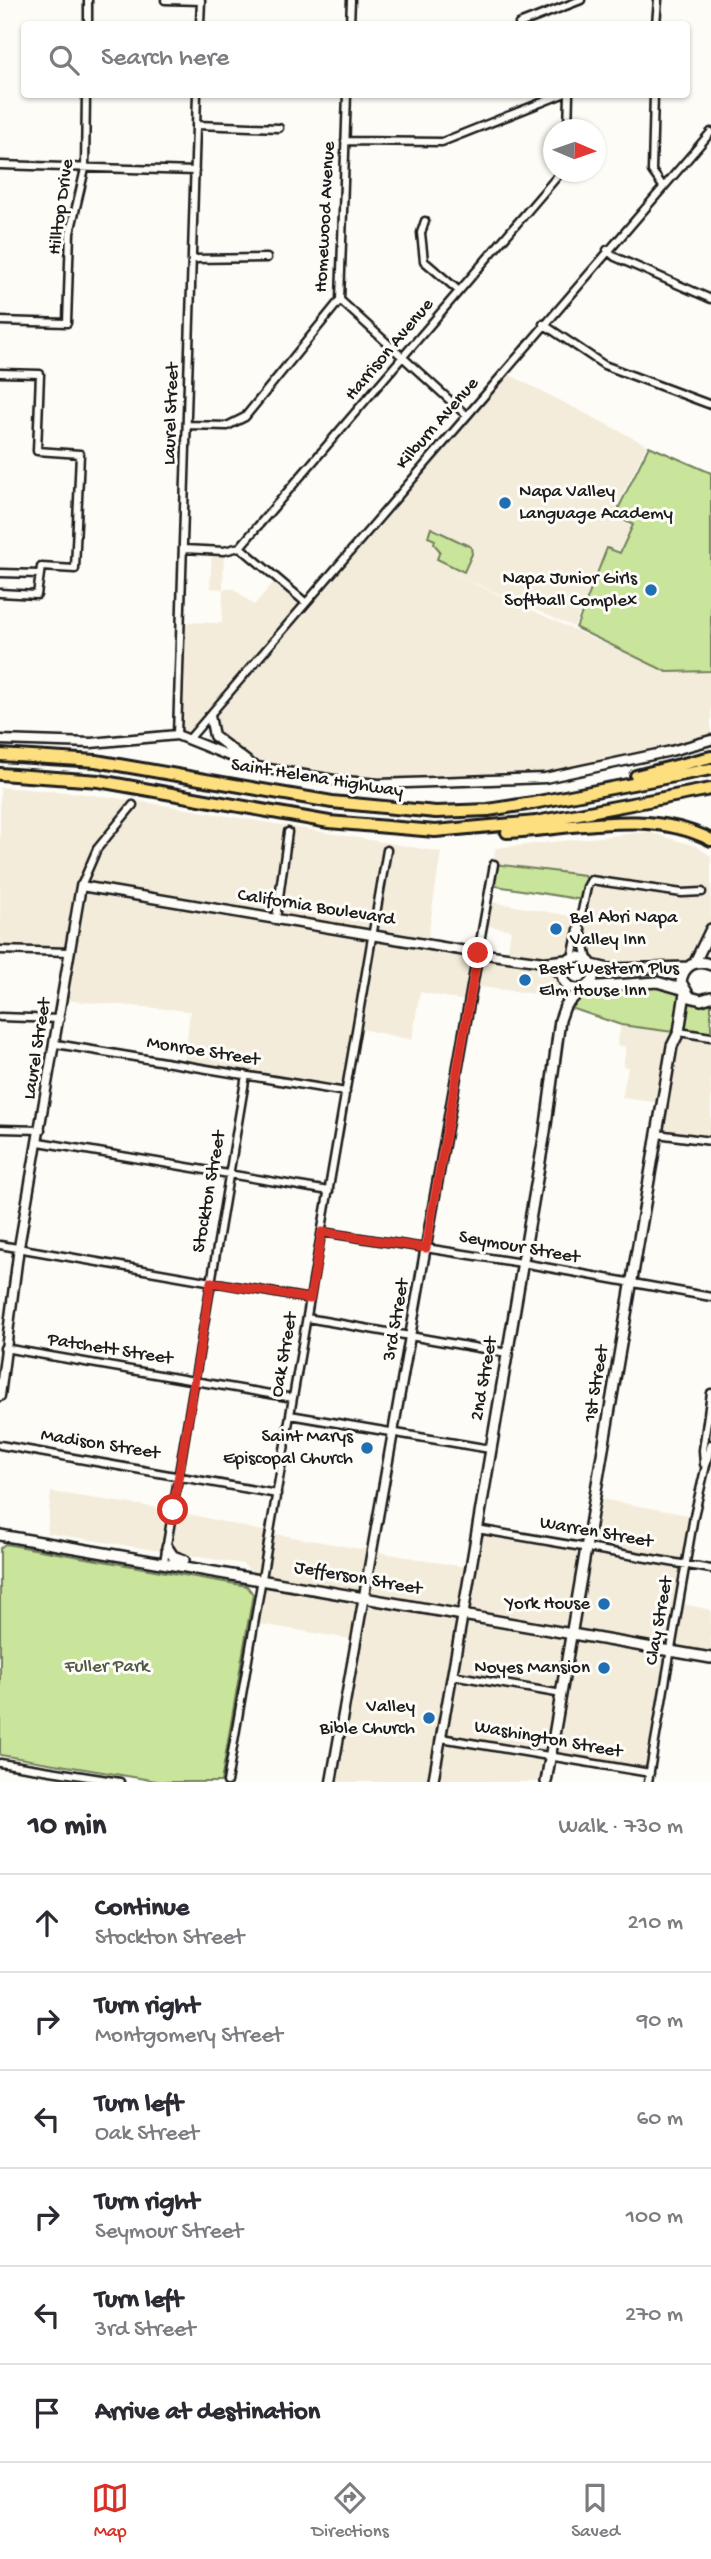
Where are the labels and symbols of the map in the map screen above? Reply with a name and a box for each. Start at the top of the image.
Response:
north arrow [543,119,606,182]
street label: Homewood Avenue [311,141,341,293]
street label: Hilltop Drive [44,158,80,256]
street label: Harrison Avenue [341,294,440,406]
street label: Laurel Street [159,360,185,466]
street label: Kilburn Avenue [392,373,485,475]
place label: Napa Valley Language Academy [519,481,674,526]
marker: Napa Valley Language Academy [497,495,513,511]
place label: Napa Junior Girls Softball Complex [502,568,638,613]
marker: Napa Junior Girls Softball Complex [643,582,659,598]
street label: Saint Helena Highway [229,754,405,804]
street label: California Boulevard [236,884,398,932]
place label: Bel Abri Napa Valley Inn [569,907,679,952]
marker: Bel Abri Napa Valley Inn [548,921,564,937]
route end [462,937,493,968]
place label: Best Western Plus Elm House Inn [538,958,680,1003]
marker: Best Western Plus Elm House Inn [517,972,533,988]
street label: Laurel Street [19,994,58,1101]
street label: Monroe Street [145,1032,263,1073]
street label: Stockton Street [188,1127,232,1255]
street label: Seymour Street [457,1226,583,1270]
street label: 3rd Street [378,1275,416,1364]
street label: Oak Street [266,1309,304,1399]
street label: Patchett Street [45,1329,176,1372]
street label: 2nd Street [466,1333,504,1423]
street label: 1st Street [579,1342,615,1425]
street label: Madison Street [39,1424,163,1466]
place label: Saint Marys Episcopal Church [223,1426,354,1471]
marker: Saint Marys Episcopal Church [359,1440,375,1456]
route start [157,1494,188,1525]
street label: Warren Street [538,1512,656,1555]
street label: Jefferson Street [292,1556,426,1602]
street label: Clay Street [641,1573,679,1667]
place label: York House [503,1593,590,1616]
marker: York House [596,1596,612,1612]
park label: Fuller Park [64,1656,151,1679]
place label: Noyes Mansion [474,1657,590,1680]
marker: Noyes Mansion [596,1660,612,1676]
place label: Valley Bible Church [319,1696,416,1741]
marker: Valley Bible Church [421,1710,437,1726]
street label: Washington Street [472,1716,626,1765]

